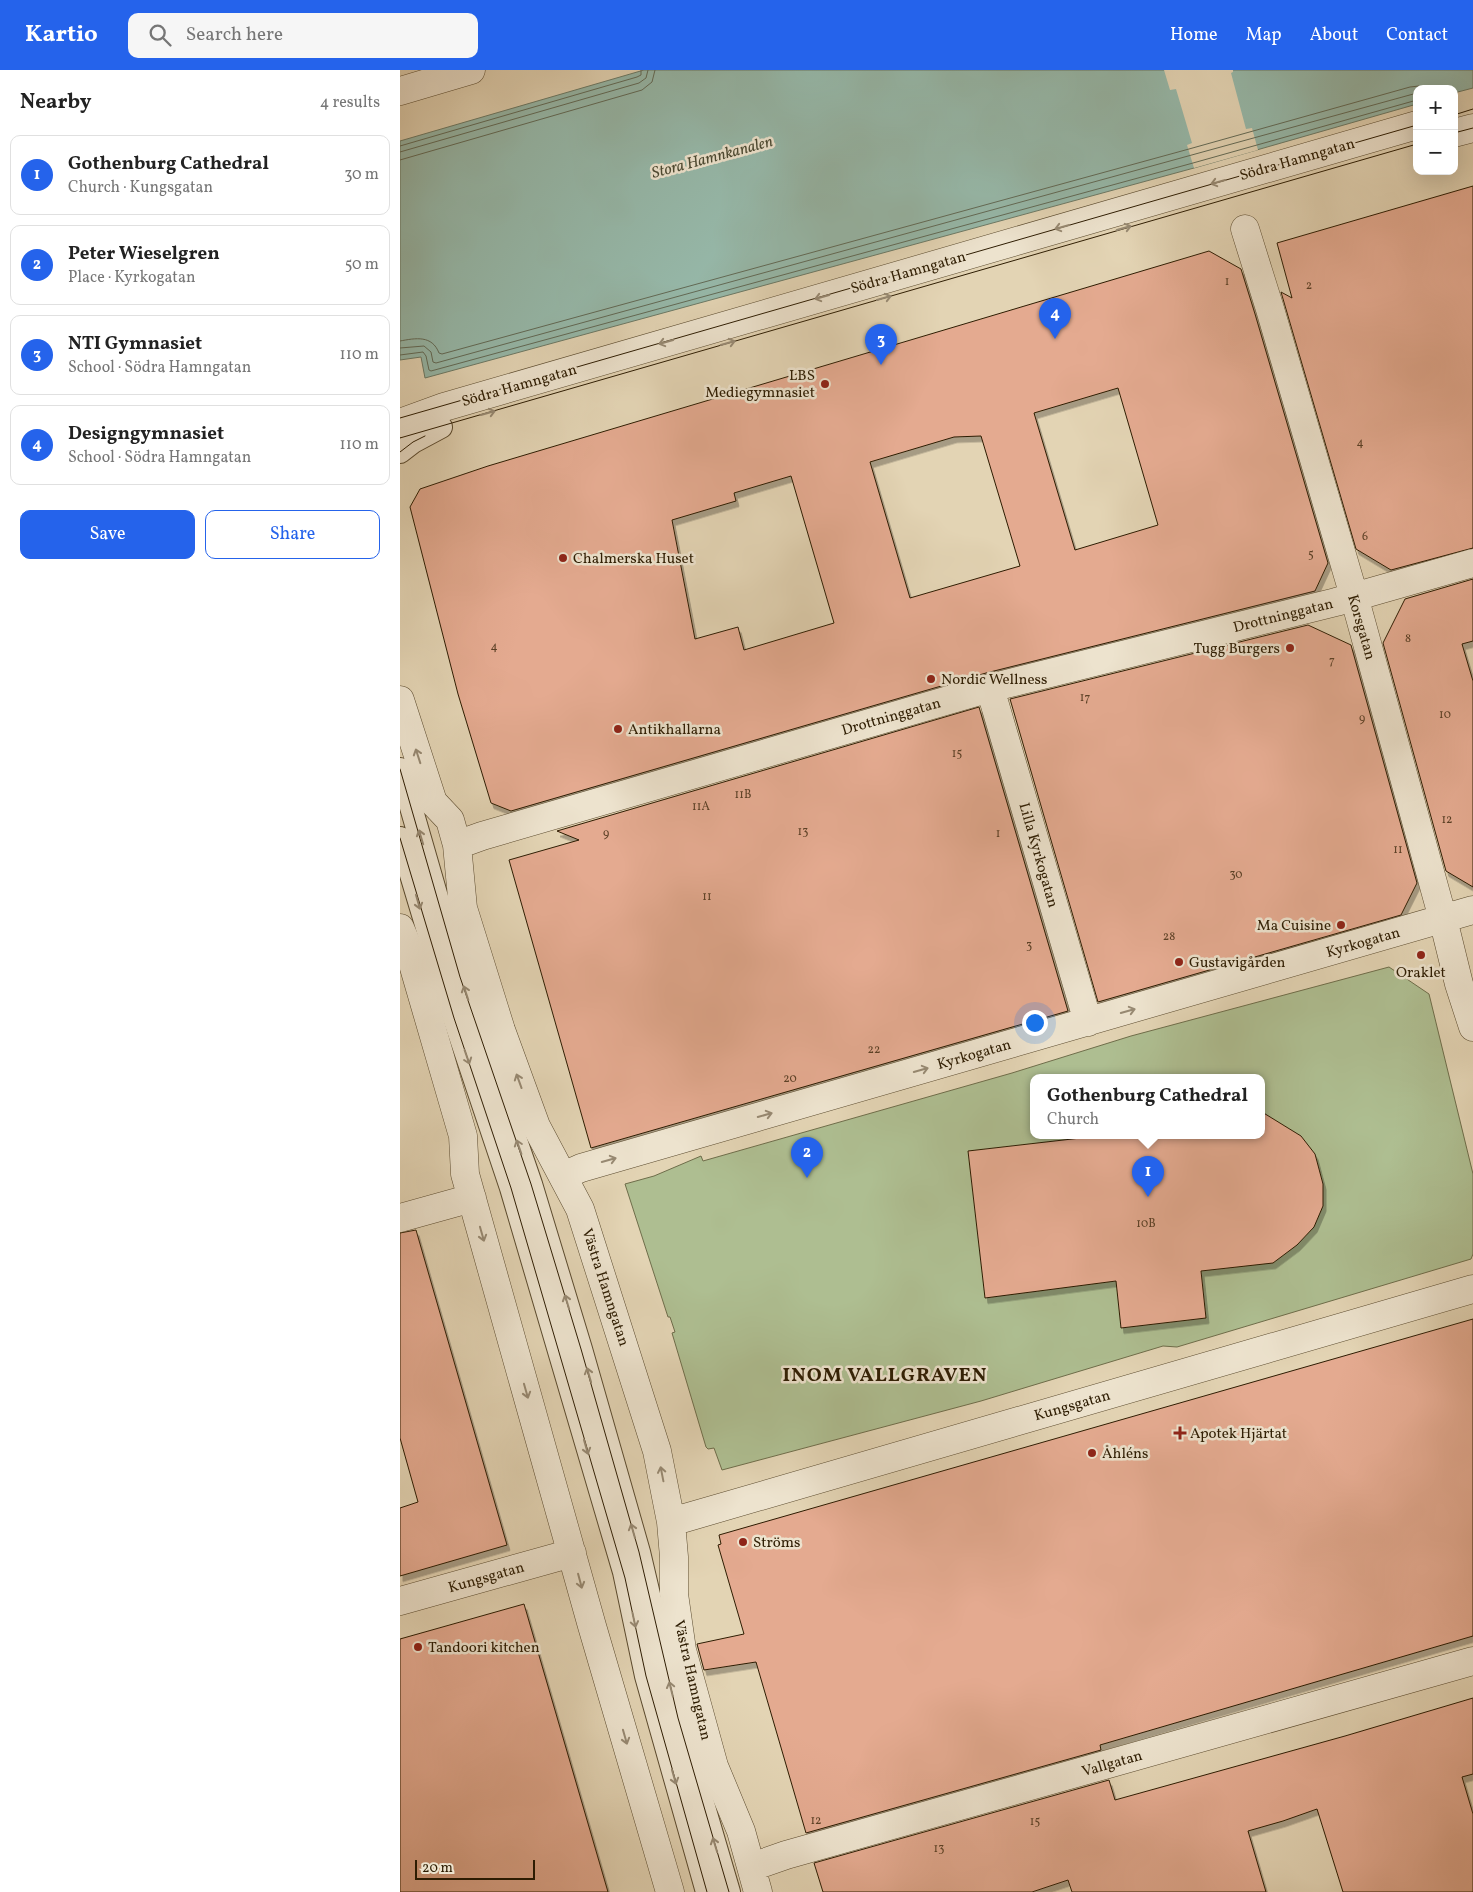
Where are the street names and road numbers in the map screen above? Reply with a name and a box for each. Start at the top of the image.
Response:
street label: Södra Hamngatan [1237,134,1358,187]
street label: Södra Hamngatan [848,247,969,300]
street label: Södra Hamngatan [459,360,580,413]
street label: Korsgatan [1341,592,1380,662]
street label: Drottninggatan [1231,594,1336,639]
street label: Drottninggatan [839,693,944,742]
street label: Lilla Kyrkogatan [1013,800,1063,910]
street label: Kyrkogatan [1324,923,1403,964]
street label: Kyrkogatan [935,1035,1014,1076]
street label: Västra Hamngatan [576,1226,634,1349]
street label: Kungsgatan [1032,1386,1113,1427]
street label: Kungsgatan [446,1558,527,1599]
street label: Västra Hamngatan [668,1618,716,1743]
street label: Vallgatan [1080,1746,1145,1783]

